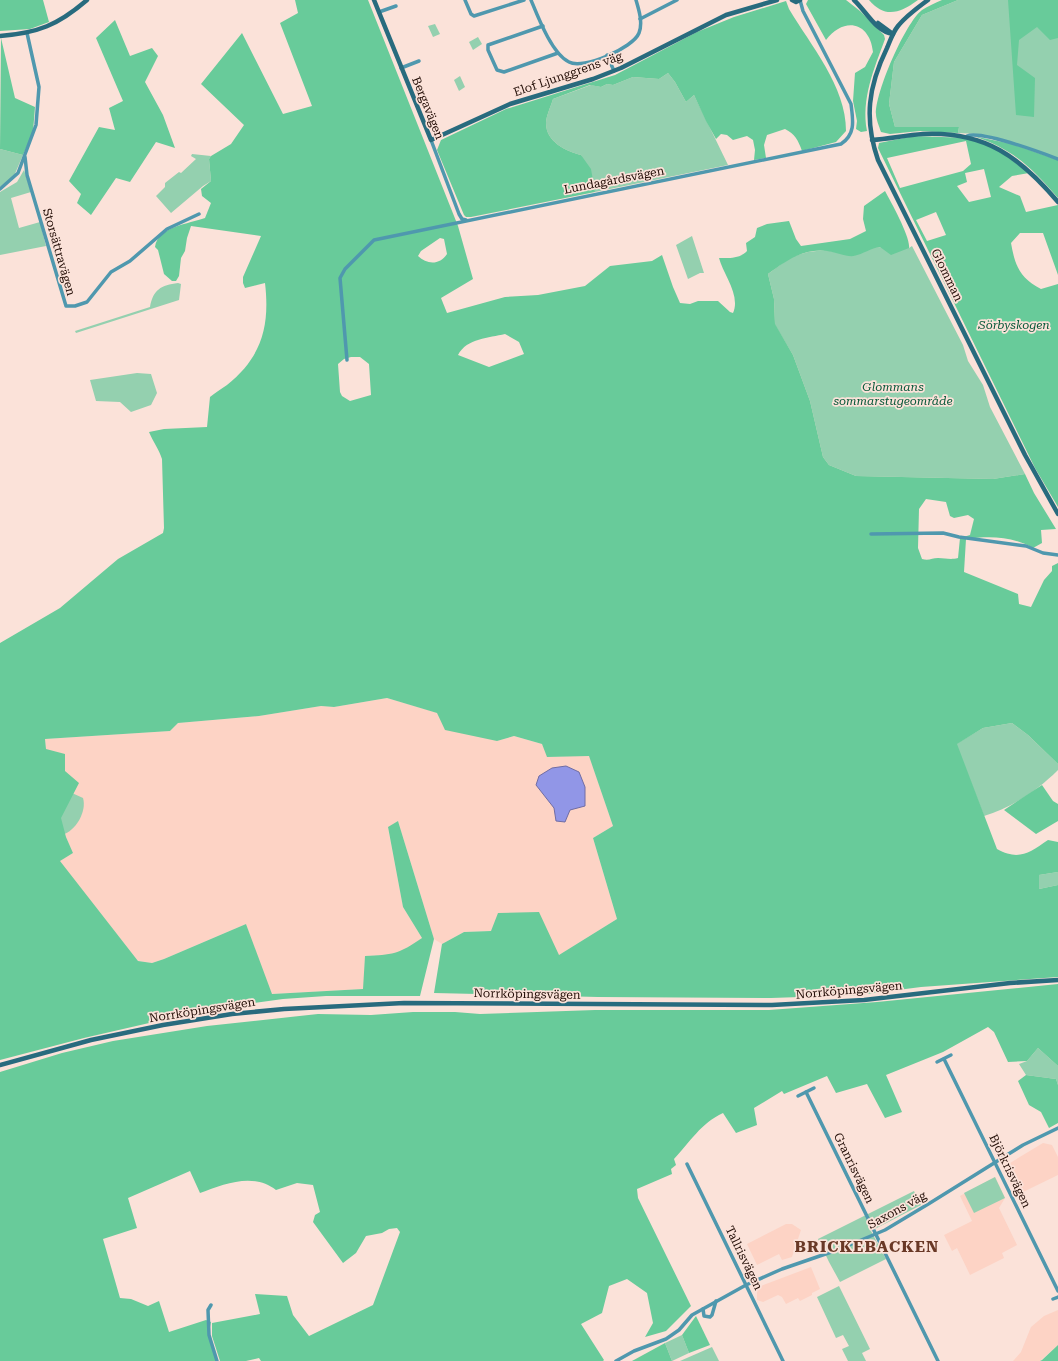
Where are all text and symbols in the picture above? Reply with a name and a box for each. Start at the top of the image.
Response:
street label: Elof Ljunggrens väg [512,49,624,99]
street label: Bergavägen [409,75,447,142]
street label: Lundagårdsvägen [563,163,666,197]
street label: Storsättravägen [40,207,78,298]
street label: Glomman [928,247,966,304]
park label: Sörbyskogen [977,318,1050,332]
park label: Glommans sommarstugeområde [833,380,953,408]
street label: Norrköpingsvägen [795,978,903,1002]
street label: Norrköpingsvägen [473,986,581,1002]
street label: Norrköpingsvägen [148,995,256,1025]
street label: Granrisvägen [831,1130,877,1206]
street label: Björkrisvägen [986,1132,1034,1210]
street label: Saxons väg [865,1188,929,1232]
street label: Tallrisvägen [722,1224,766,1293]
district label: BRICKEBACKEN [795,1237,939,1256]

